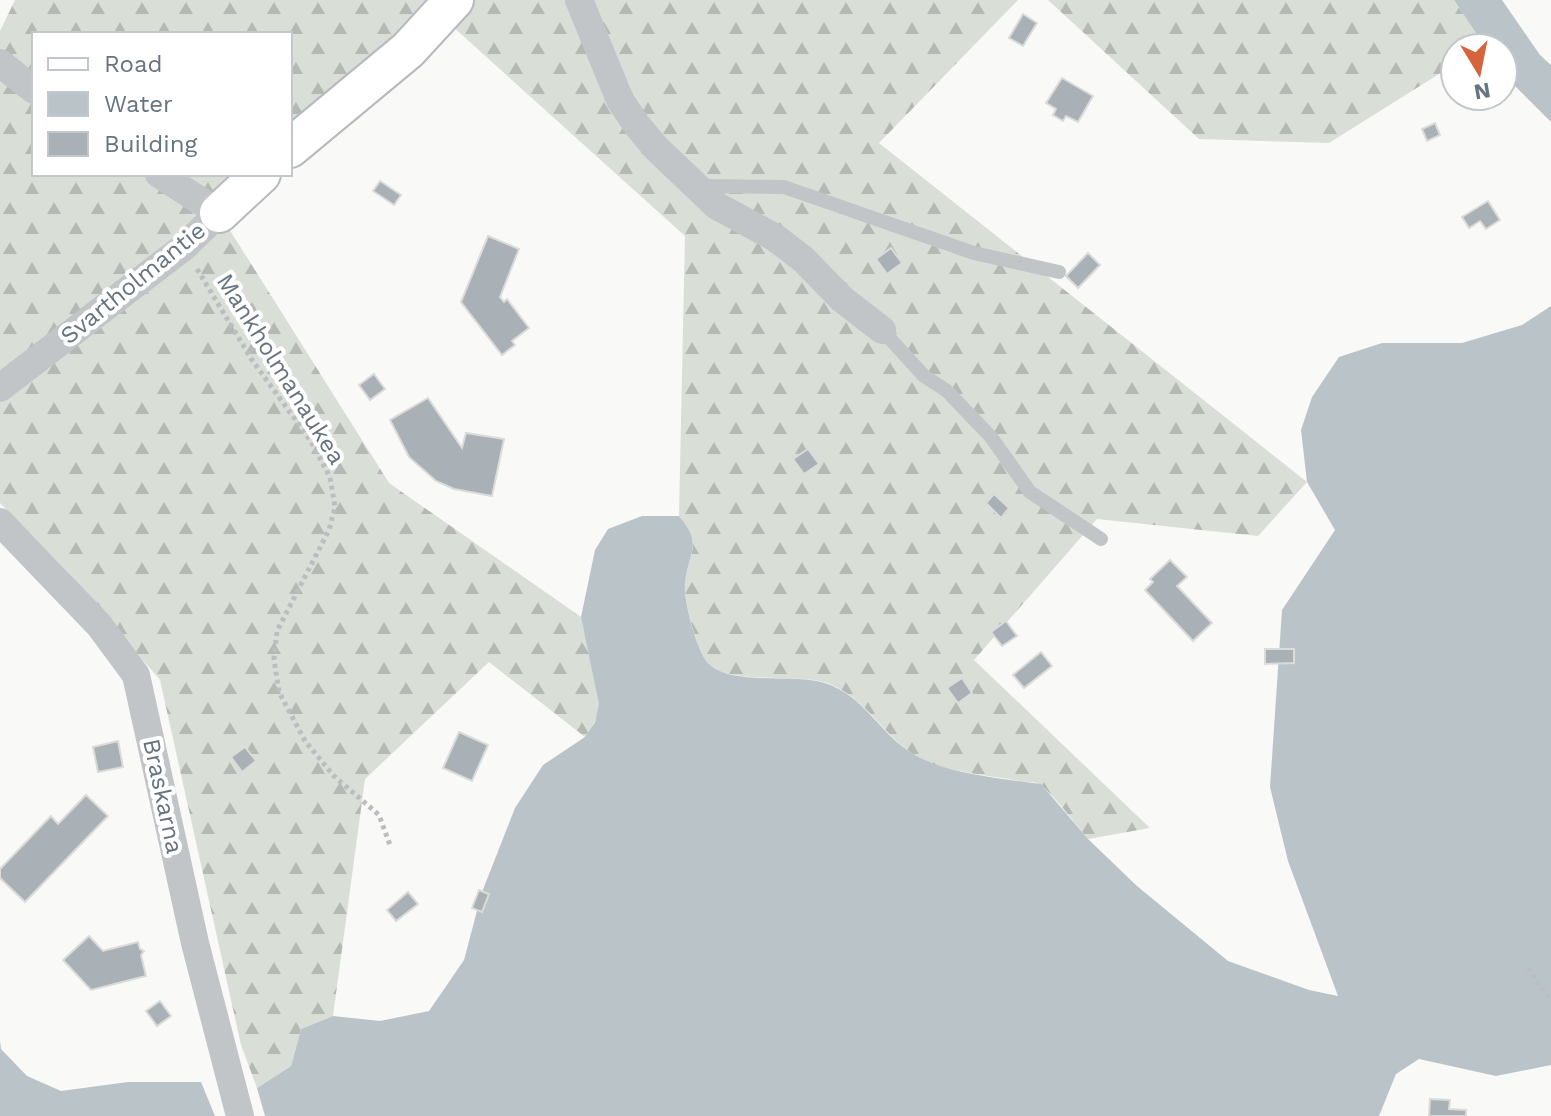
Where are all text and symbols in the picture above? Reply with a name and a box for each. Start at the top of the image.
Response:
legend [32,32,292,176]
north arrow [1439,32,1519,112]
text: Road [104,50,163,78]
text: N [1472,77,1493,105]
text: Water [104,90,173,118]
text: Building [104,130,197,158]
street label: Svartholmantie [55,216,211,350]
street label: Mankholmanaukea [211,269,351,469]
street label: Braskarna [137,736,189,856]

